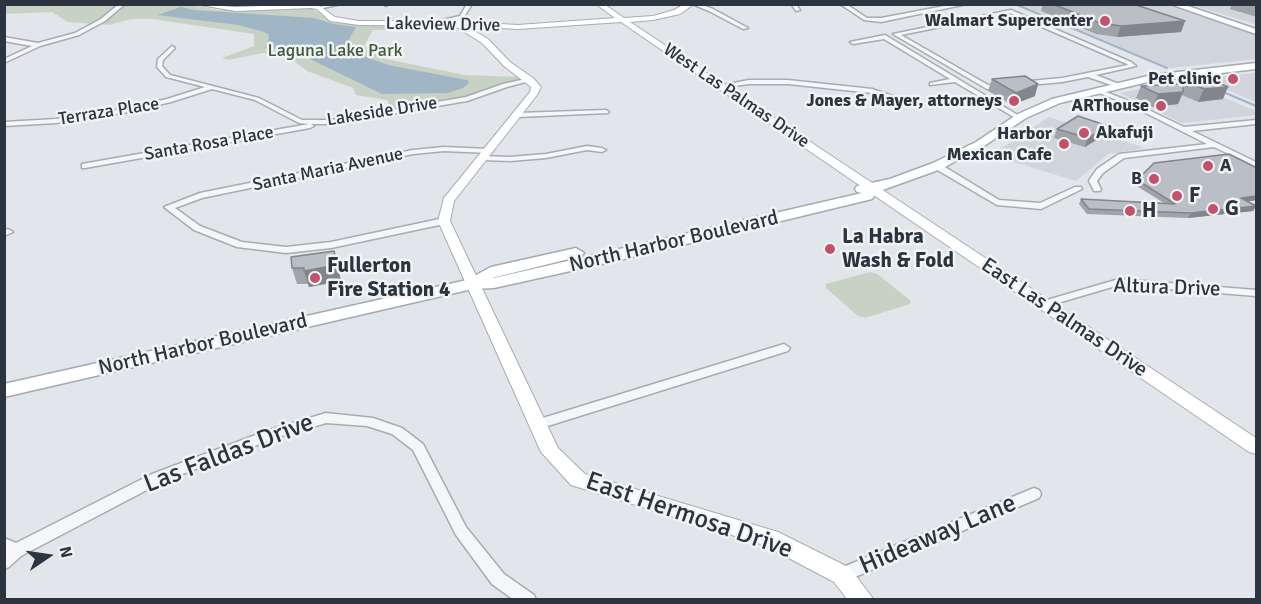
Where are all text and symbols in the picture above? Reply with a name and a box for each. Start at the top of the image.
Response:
place label: Walmart Supercenter [925,10,1093,32]
street label: Lakeview Drive [385,13,501,37]
marker: Walmart Supercenter [1098,14,1112,28]
street label: West Las Palmas Drive [659,39,813,153]
park label: Laguna Lake Park [267,40,403,62]
place label: Pet clinic [1148,68,1221,90]
marker: Pet clinic [1226,72,1240,86]
place label: Jones & Mayer, attorneys [806,90,1002,112]
street label: Terraza Place [57,93,161,131]
street label: Lakeside Drive [325,93,439,131]
marker: Jones & Mayer, attorneys [1007,94,1021,108]
place label: ARThouse [1072,95,1149,117]
marker: ARThouse [1154,99,1168,113]
street label: Santa Rosa Place [143,122,275,166]
place label: Akafuji [1096,122,1153,144]
place label: Harbor Mexican Cafe [947,123,1052,166]
marker: Akafuji [1077,126,1091,140]
marker: Harbor Mexican Cafe [1057,137,1071,151]
street label: Santa Maria Avenue [251,144,405,196]
place label: A [1220,155,1231,177]
marker: A [1201,159,1215,173]
place label: B [1131,168,1142,190]
marker: B [1147,172,1161,186]
place label: F [1189,183,1200,209]
marker: F [1170,189,1184,203]
place label: G [1225,196,1239,222]
place label: H [1142,198,1156,224]
marker: G [1206,202,1220,216]
marker: H [1123,204,1137,218]
street label: North Harbor Boulevard [567,206,781,278]
place label: La Habra Wash & Fold [842,224,954,274]
marker: La Habra Wash & Fold [823,242,837,256]
place label: Fullerton Fire Station 4 [327,253,450,303]
street label: East Las Palmas Drive [976,253,1152,383]
marker: Fullerton Fire Station 4 [308,271,322,285]
street label: Altura Drive [1113,274,1221,302]
street label: North Harbor Boulevard [96,309,310,381]
street label: Las Faldas Drive [140,407,318,501]
street label: East Hermosa Drive [581,466,797,566]
street label: Hideaway Lane [855,488,1021,582]
north arrow [18,526,78,586]
text: N [55,544,77,560]

